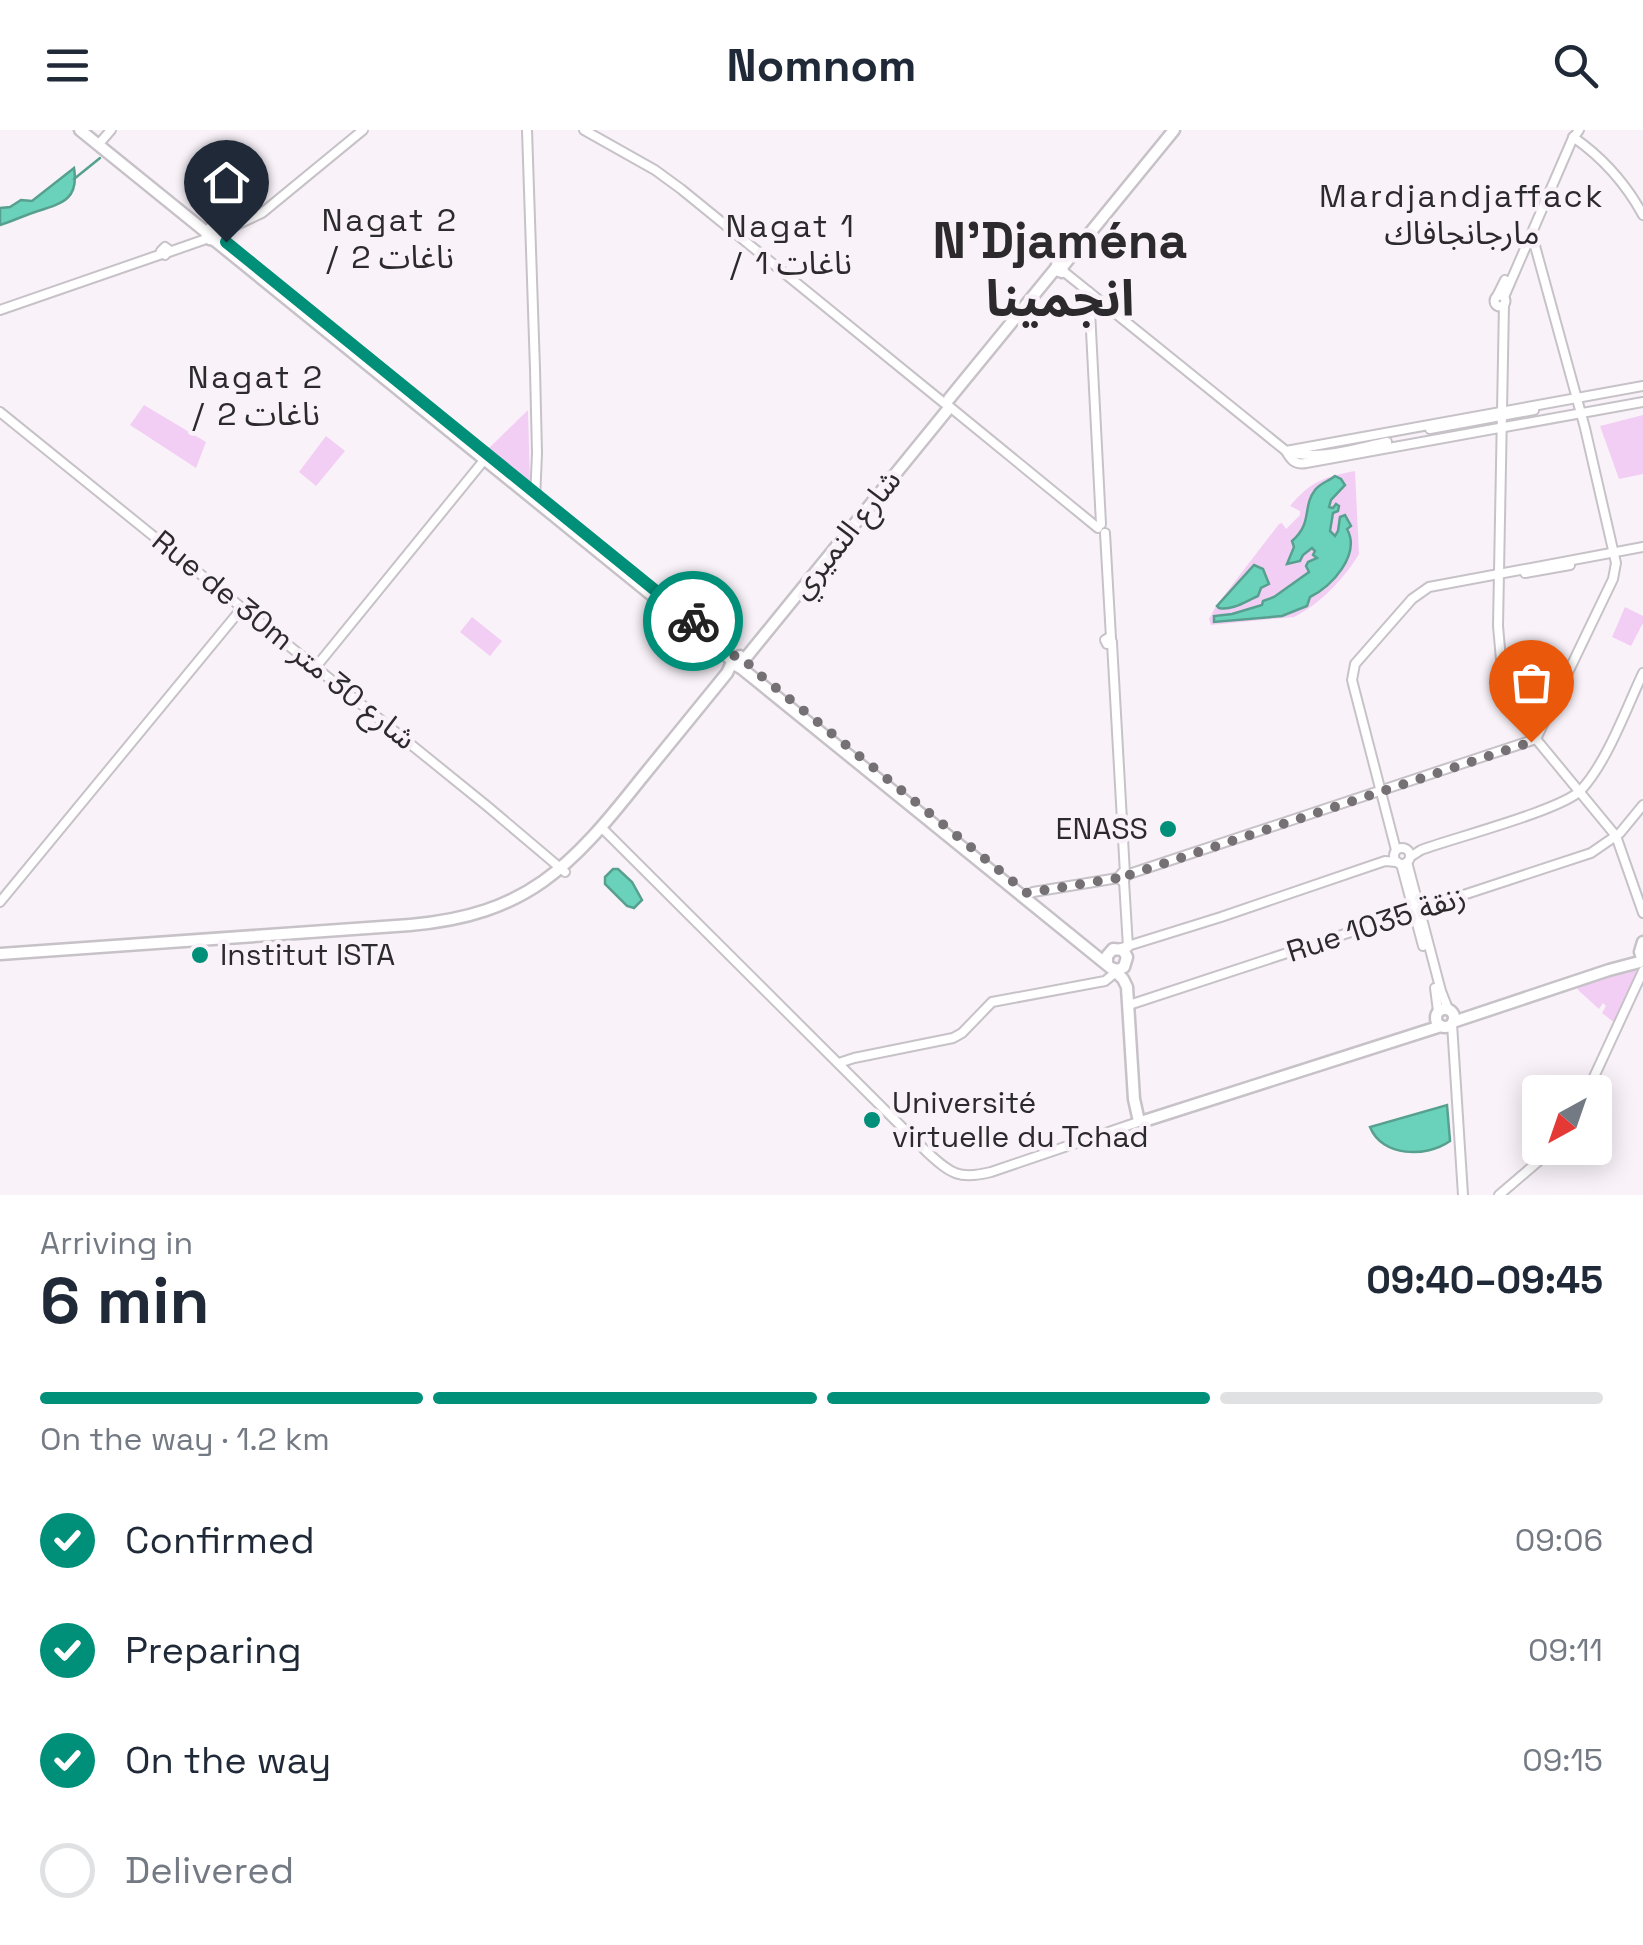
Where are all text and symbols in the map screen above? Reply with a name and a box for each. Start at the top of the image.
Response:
text: Nomnom [727,37,916,94]
icon: menu [40,38,95,93]
icon: search [1548,38,1603,93]
pin [184,140,269,243]
icon: home [199,155,254,210]
district label: Mardjandjaffack مارجانجافاك [1319,176,1605,253]
district label: Nagat 2 / ناغات 2 [322,200,458,277]
district label: Nagat 1 / ناغات 1 [726,206,856,283]
district label: N'Djaména انجمينا [932,209,1188,331]
district label: Nagat 2 / ناغات 2 [188,357,324,434]
street label: شارع النميري [782,461,912,609]
street label: Rue de 30m شارع 30 متر [143,521,424,760]
courier [643,571,743,671]
icon: bike [666,594,721,649]
pin [1489,640,1574,743]
icon: bag [1504,655,1559,710]
place label: ENASS [1056,809,1148,848]
marker: ENASS [1157,818,1179,840]
street label: Rue 1035 زنقة [1281,876,1470,971]
place label: Institut ISTA [220,935,395,974]
marker: Institut ISTA [189,944,211,966]
north arrow [1522,1075,1612,1165]
map controls [1522,1075,1612,1165]
place label: Université virtuelle du Tchad [892,1083,1149,1156]
marker: Université virtuelle du Tchad [861,1109,883,1131]
text: Arriving in [40,1223,193,1263]
text: 09:40–09:45 [1366,1256,1603,1304]
text: 6 min [40,1259,210,1342]
text: On the way · 1.2 km [40,1419,330,1459]
icon: check [40,1513,95,1568]
text: Confirmed [125,1516,315,1564]
text: 09:06 [1515,1520,1603,1560]
icon: check [40,1623,95,1678]
text: Preparing [125,1626,302,1674]
text: 09:11 [1528,1630,1603,1670]
icon: check [40,1733,95,1788]
text: On the way [125,1736,331,1784]
text: 09:15 [1522,1740,1603,1780]
text: Delivered [125,1846,294,1894]

